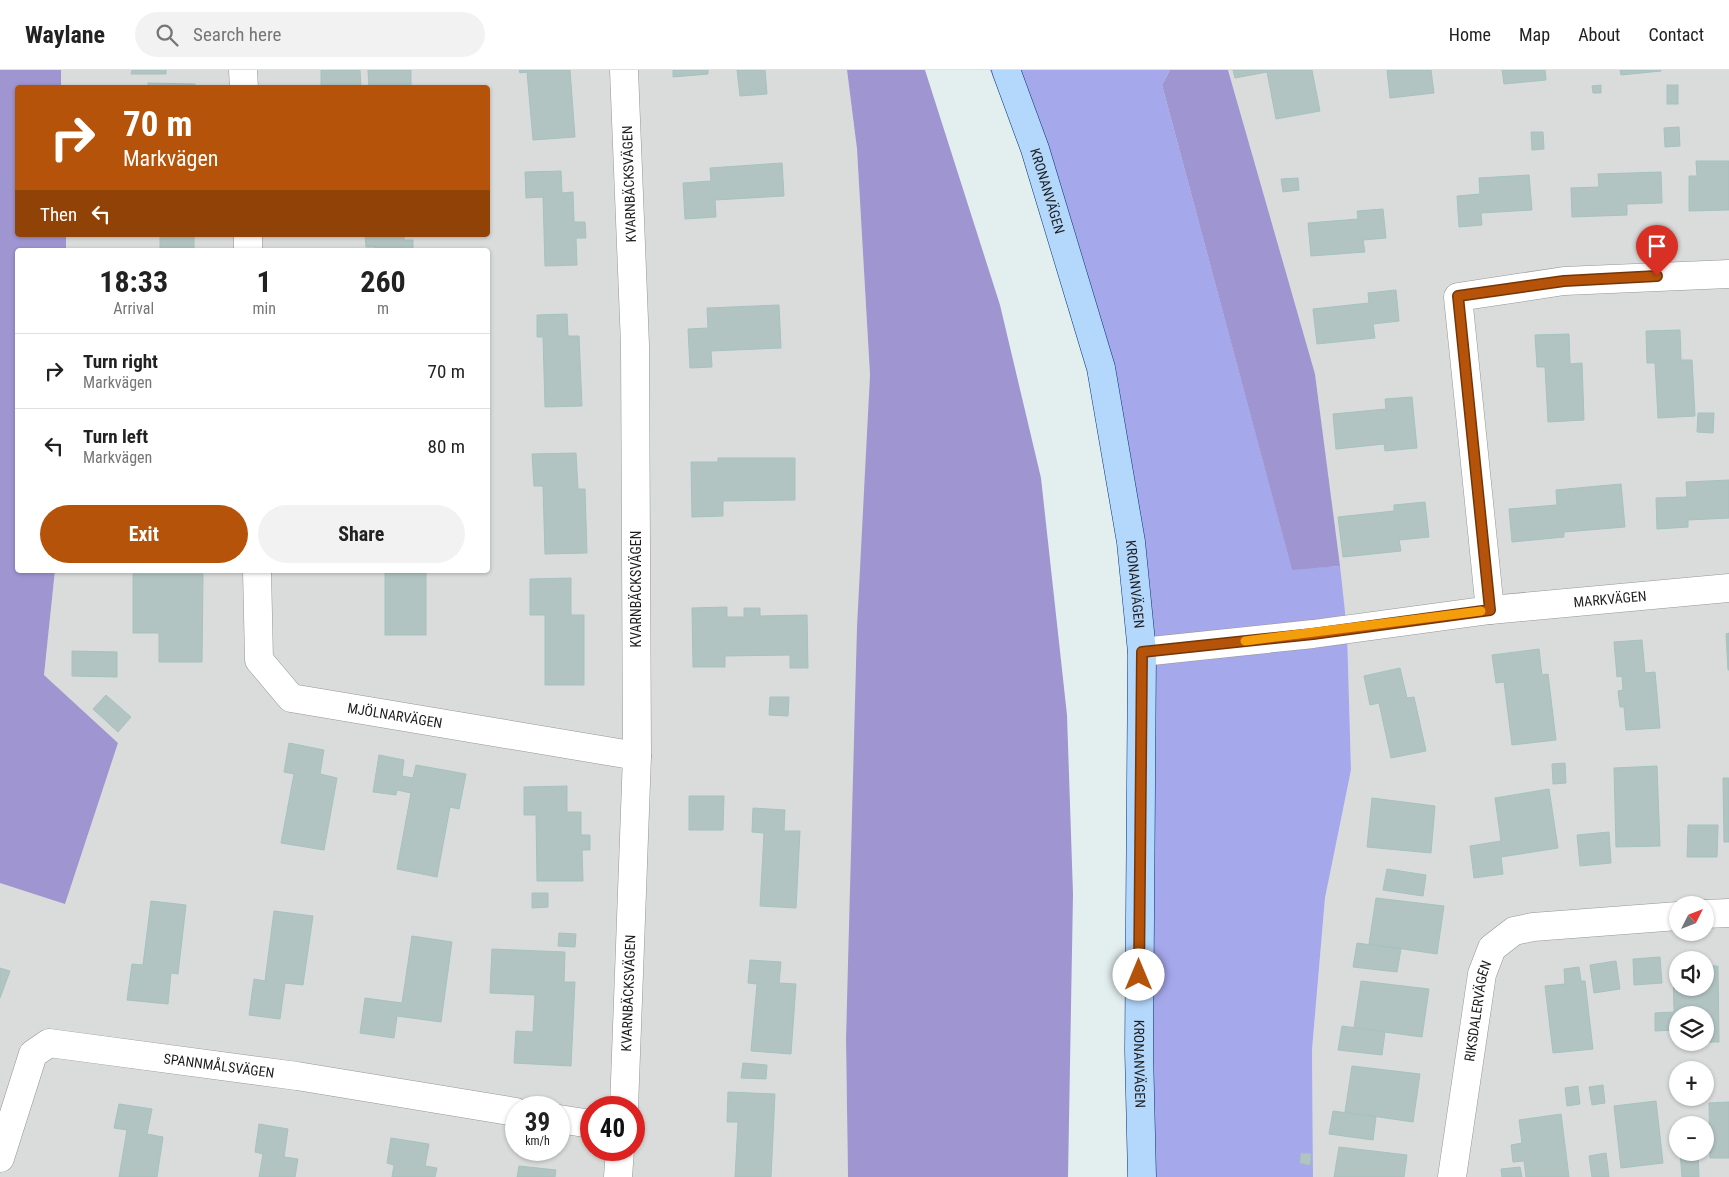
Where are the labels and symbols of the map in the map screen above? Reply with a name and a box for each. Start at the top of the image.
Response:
street label: KVARNBÄCKSVÄGEN [619,125,639,243]
street label: KRONANVÄGEN [1027,146,1068,236]
pin [1636,225,1678,276]
street label: KVARNBÄCKSVÄGEN [628,531,644,647]
street label: KRONANVÄGEN [1123,540,1148,629]
street label: MARKVÄGEN [1573,588,1647,610]
street label: MJÖLNARVÄGEN [346,700,443,731]
north arrow [1669,896,1714,941]
street label: KVARNBÄCKSVÄGEN [618,934,638,1052]
position arrow [1112,948,1164,1000]
street label: RIKSDALERVÄGEN [1461,958,1494,1062]
street label: KRONANVÄGEN [1131,1020,1148,1108]
street label: SPANNMÅLSVÄGEN [163,1050,275,1081]
speed limit sign: 40 [580,1096,645,1161]

